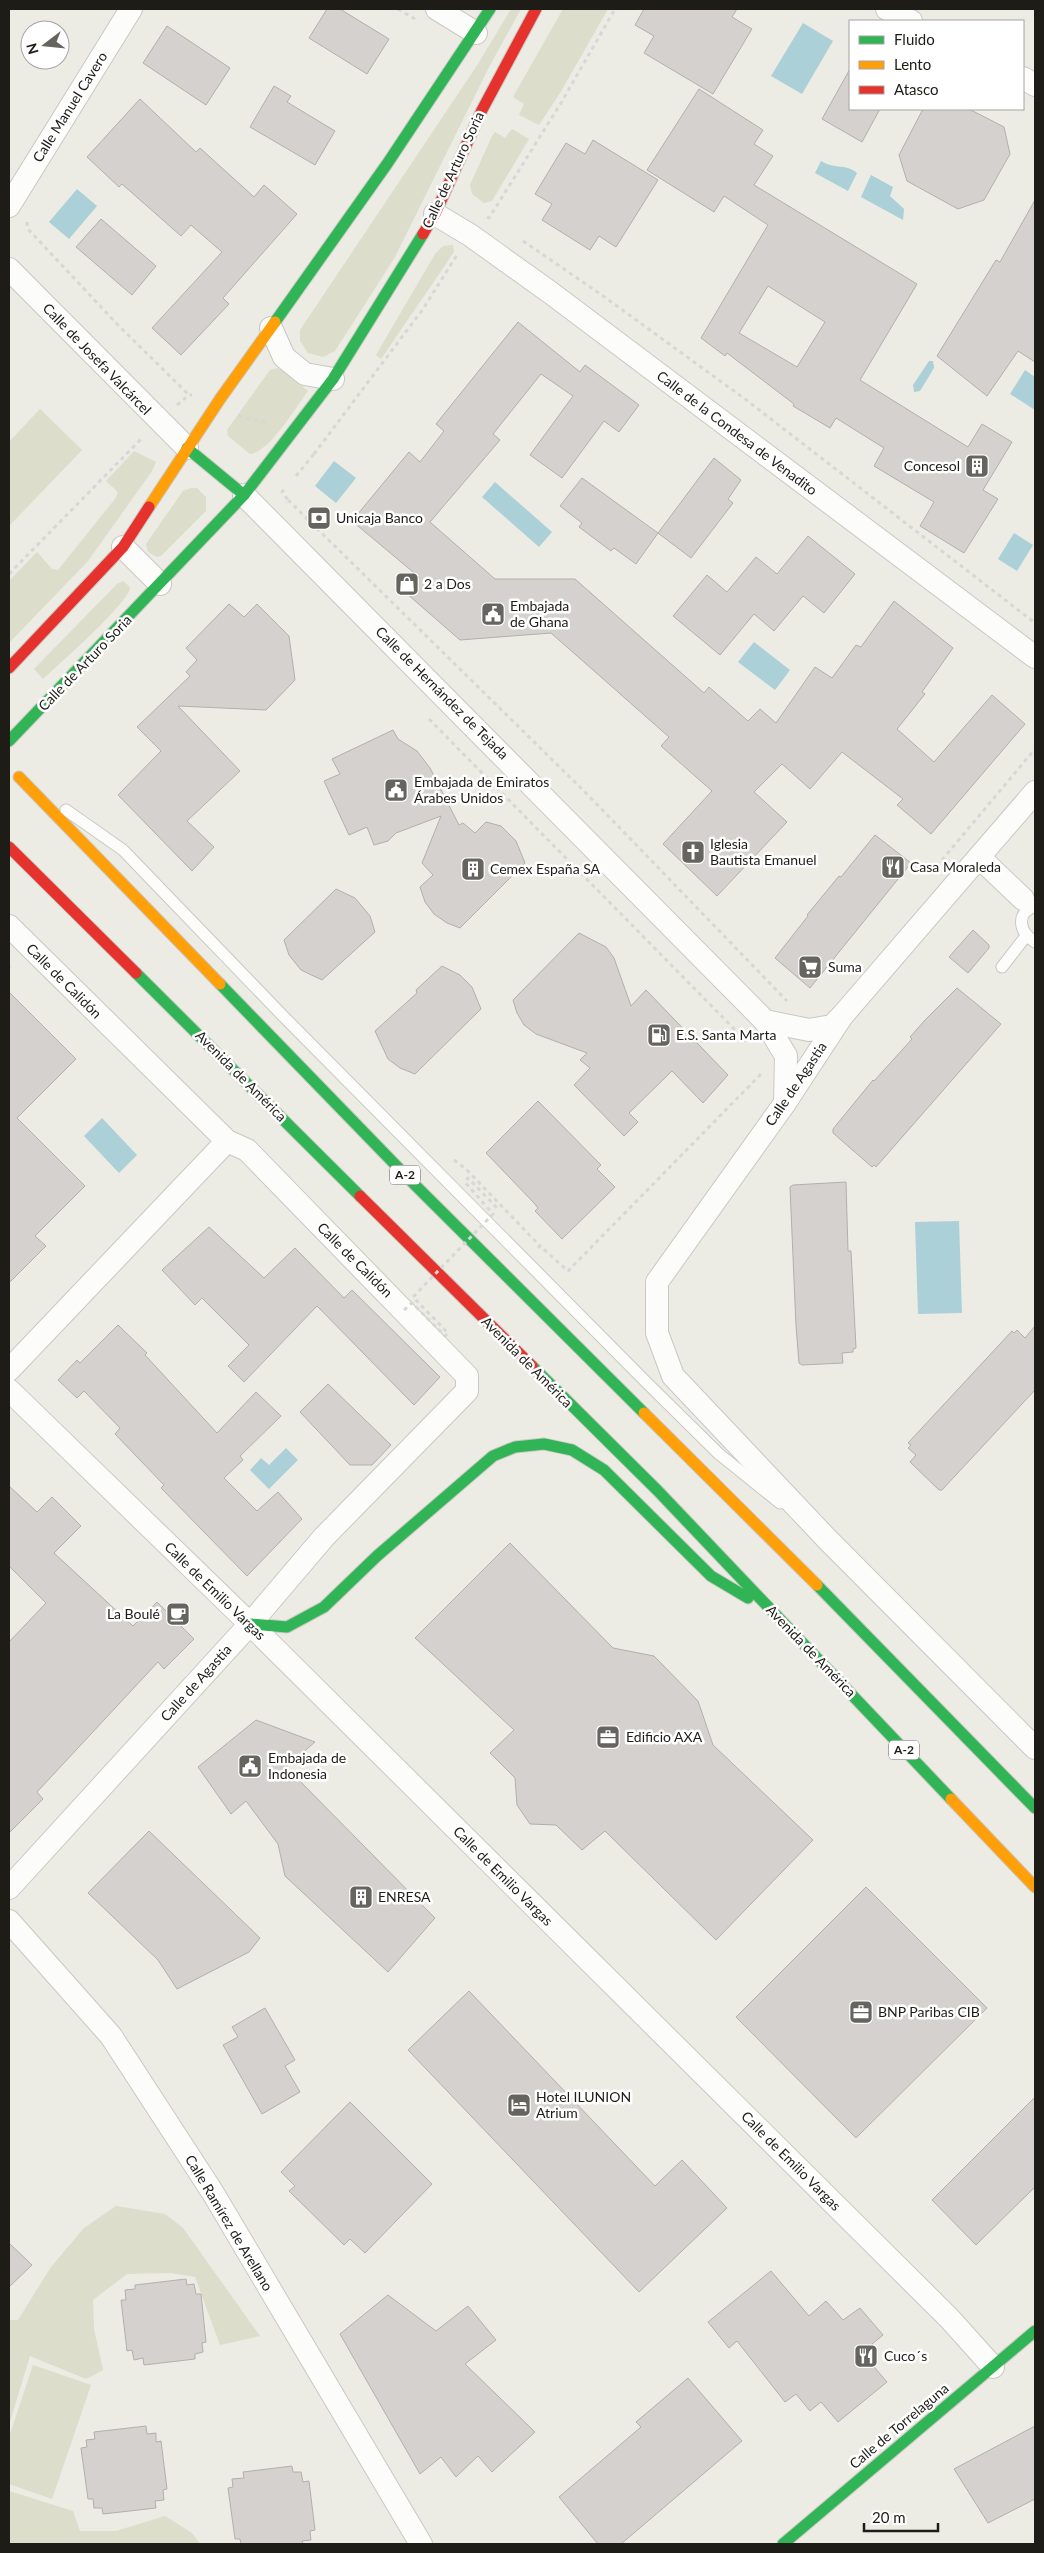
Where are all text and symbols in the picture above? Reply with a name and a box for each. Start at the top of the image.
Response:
north arrow [20,20,70,70]
legend [849,20,1024,110]
text: Fluido [894,30,935,48]
text: N [22,41,42,56]
street label: Calle Manuel Cavero [29,48,110,165]
text: Lento [894,55,931,73]
text: Atasco [894,80,939,98]
street label: Calle de Arturo Soria [418,109,487,231]
street label: Calle de Josefa Valcárcel [40,299,155,418]
street label: Calle de la Condesa de Venadito [654,367,821,499]
building icon: Concesol [964,453,990,479]
place label: Concesol [904,457,960,474]
bank icon: Unicaja Banco [306,505,332,531]
place label: Unicaja Banco [336,509,423,526]
shop icon: 2 a Dos [394,571,420,597]
place label: 2 a Dos [424,575,471,592]
place label: Embajada de Ghana [510,597,569,630]
public building icon: Embajada de Ghana [480,601,506,627]
street label: Calle de Arturo Soria [34,611,135,714]
street label: Calle de Hernández de Tejada [372,623,512,763]
place label: Embajada de Emiratos Árabes Unidos [414,773,549,806]
public building icon: Embajada de Emiratos Árabes Unidos [383,777,409,803]
place label: Iglesia Bautista Emanuel [710,835,817,868]
church icon: Iglesia Bautista Emanuel [680,839,706,865]
restaurant icon: Casa Moraleda [880,854,906,880]
building icon: Cemex España SA [460,856,486,882]
place label: Casa Moraleda [910,858,1001,875]
place label: Cemex España SA [490,860,601,877]
street label: Calle de Calidón [23,940,105,1022]
supermarket icon: Suma [797,954,823,980]
place label: Suma [828,958,862,975]
fuel station icon: E.S. Santa Marta [646,1022,672,1048]
place label: E.S. Santa Marta [676,1026,776,1043]
street label: Avenida de América [192,1027,290,1125]
street label: Calle de Agastia [761,1038,830,1129]
road number: A-2 [390,1166,420,1184]
street label: Calle de Calidón [314,1219,396,1301]
street label: Avenida de América [478,1313,576,1411]
street label: Calle de Emilio Vargas [161,1538,269,1643]
cafe icon: La Boulé [165,1601,191,1627]
street label: Avenida de América [763,1601,860,1700]
place label: La Boulé [107,1605,160,1622]
street label: Calle de Agastia [157,1641,235,1725]
office icon: Edificio AXA [595,1724,621,1750]
place label: Edificio AXA [626,1728,703,1745]
road number: A-2 [889,1740,919,1760]
place label: Embajada de Indonesia [268,1749,346,1782]
public building icon: Embajada de Indonesia [237,1753,263,1779]
street label: Calle de Emilio Vargas [450,1822,557,1929]
building icon: ENRESA [348,1884,374,1910]
place label: ENRESA [378,1888,431,1905]
office icon: BNP Paribas CIB [848,1999,874,2025]
place label: BNP Paribas CIB [878,2003,980,2020]
place label: Hotel ILUNION Atrium [536,2088,631,2121]
hotel icon: Hotel ILUNION Atrium [506,2092,532,2118]
street label: Calle de Emilio Vargas [738,2107,845,2214]
street label: Calle Ramírez de Arellano [182,2152,277,2294]
restaurant icon: Cuco´s [853,2343,879,2369]
place label: Cuco´s [884,2347,927,2364]
street label: Calle de Torrelaguna [846,2379,952,2472]
scale bar [864,2500,938,2532]
text: 20 m [872,2508,906,2526]

